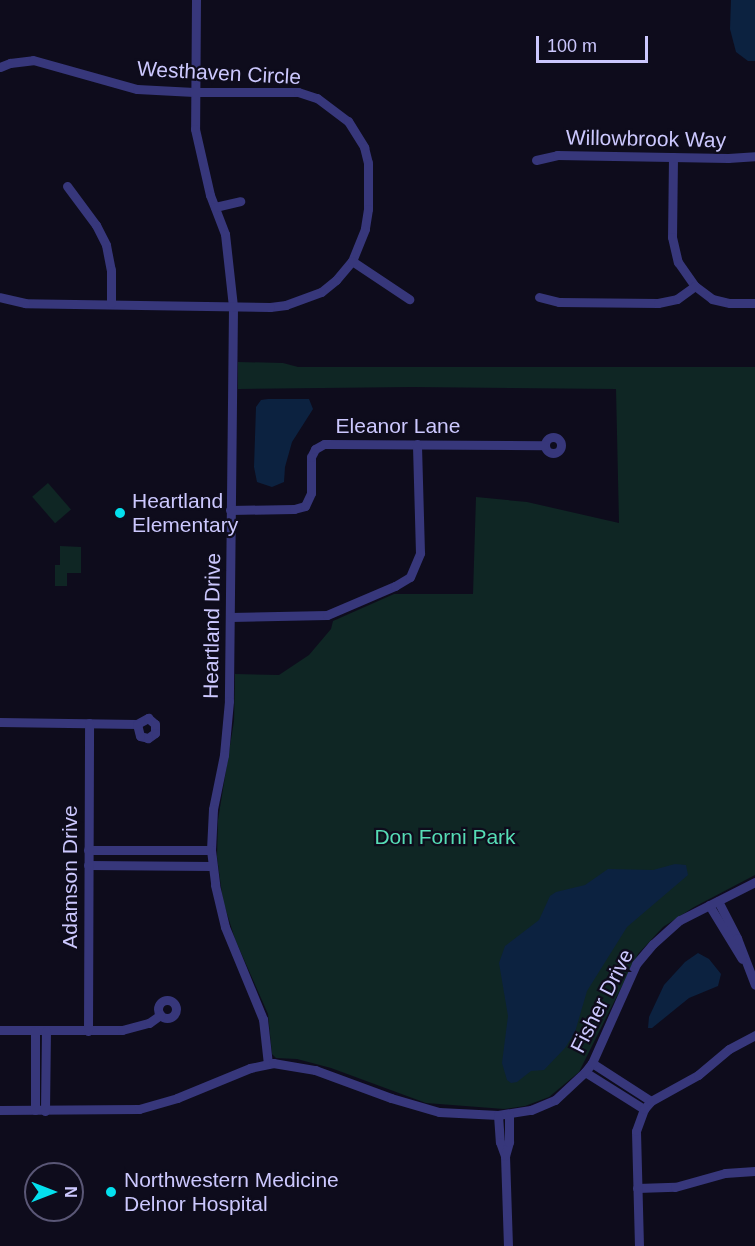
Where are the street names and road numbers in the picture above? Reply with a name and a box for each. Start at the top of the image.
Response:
street label: Westhaven Circle [136,56,302,90]
street label: Willowbrook Way [566,125,726,153]
street label: Eleanor Lane [336,413,460,439]
street label: Heartland Drive [198,553,226,699]
street label: Adamson Drive [57,805,83,949]
street label: Fisher Drive [565,945,639,1057]

